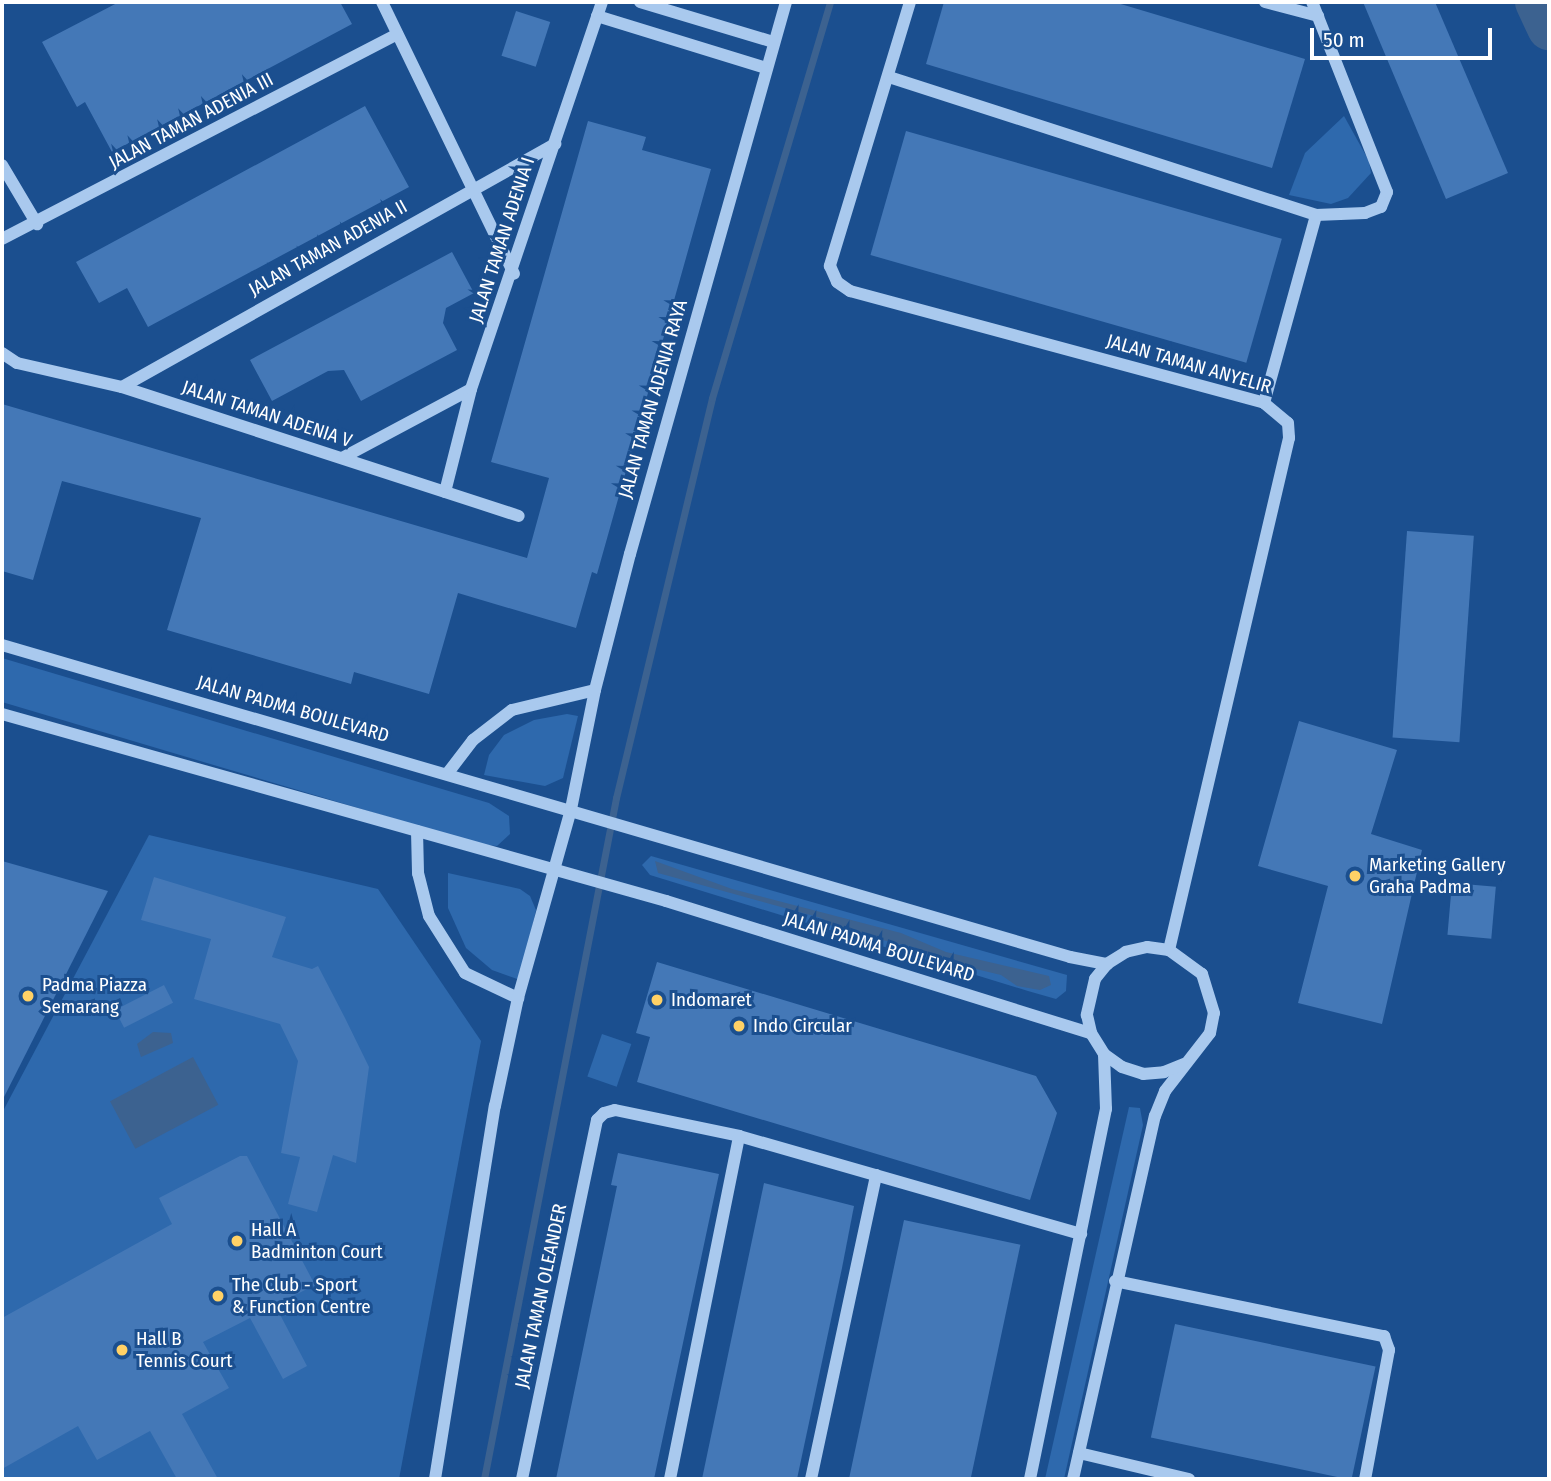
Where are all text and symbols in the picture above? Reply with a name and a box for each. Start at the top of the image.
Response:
scale bar [1313,14,1495,58]
text: 50 m [1323,27,1365,53]
street label: JALAN TAMAN ADENIA III [105,68,277,174]
street label: JALAN TAMAN ADENIA I [464,154,540,326]
street label: JALAN TAMAN ADENIA II [245,195,411,301]
street label: JALAN TAMAN ADENIA RAYA [614,297,692,501]
street label: JALAN TAMAN ANYELIR [1104,330,1274,398]
street label: JALAN TAMAN ADENIA V [179,376,355,452]
street label: JALAN PADMA BOULEVARD [194,671,392,747]
place label: Marketing Gallery Graha Padma [1369,854,1505,898]
marker: Marketing Gallery Graha Padma [1347,868,1363,884]
street label: JALAN PADMA BOULEVARD [781,907,977,987]
place label: Padma Piazza Semarang [42,974,147,1018]
marker: Padma Piazza Semarang [20,988,36,1004]
place label: Indomaret [671,989,752,1011]
marker: Indomaret [649,992,665,1008]
place label: Indo Circular [753,1015,852,1037]
marker: Indo Circular [731,1018,747,1034]
street label: JALAN TAMAN OLEANDER [510,1202,572,1390]
place label: Hall A Badminton Court [251,1219,383,1263]
marker: Hall A Badminton Court [229,1233,245,1249]
place label: The Club - Sport & Function Centre [232,1274,371,1318]
marker: The Club - Sport & Function Centre [210,1288,226,1304]
place label: Hall B Tennis Court [136,1328,233,1372]
marker: Hall B Tennis Court [114,1342,130,1358]

